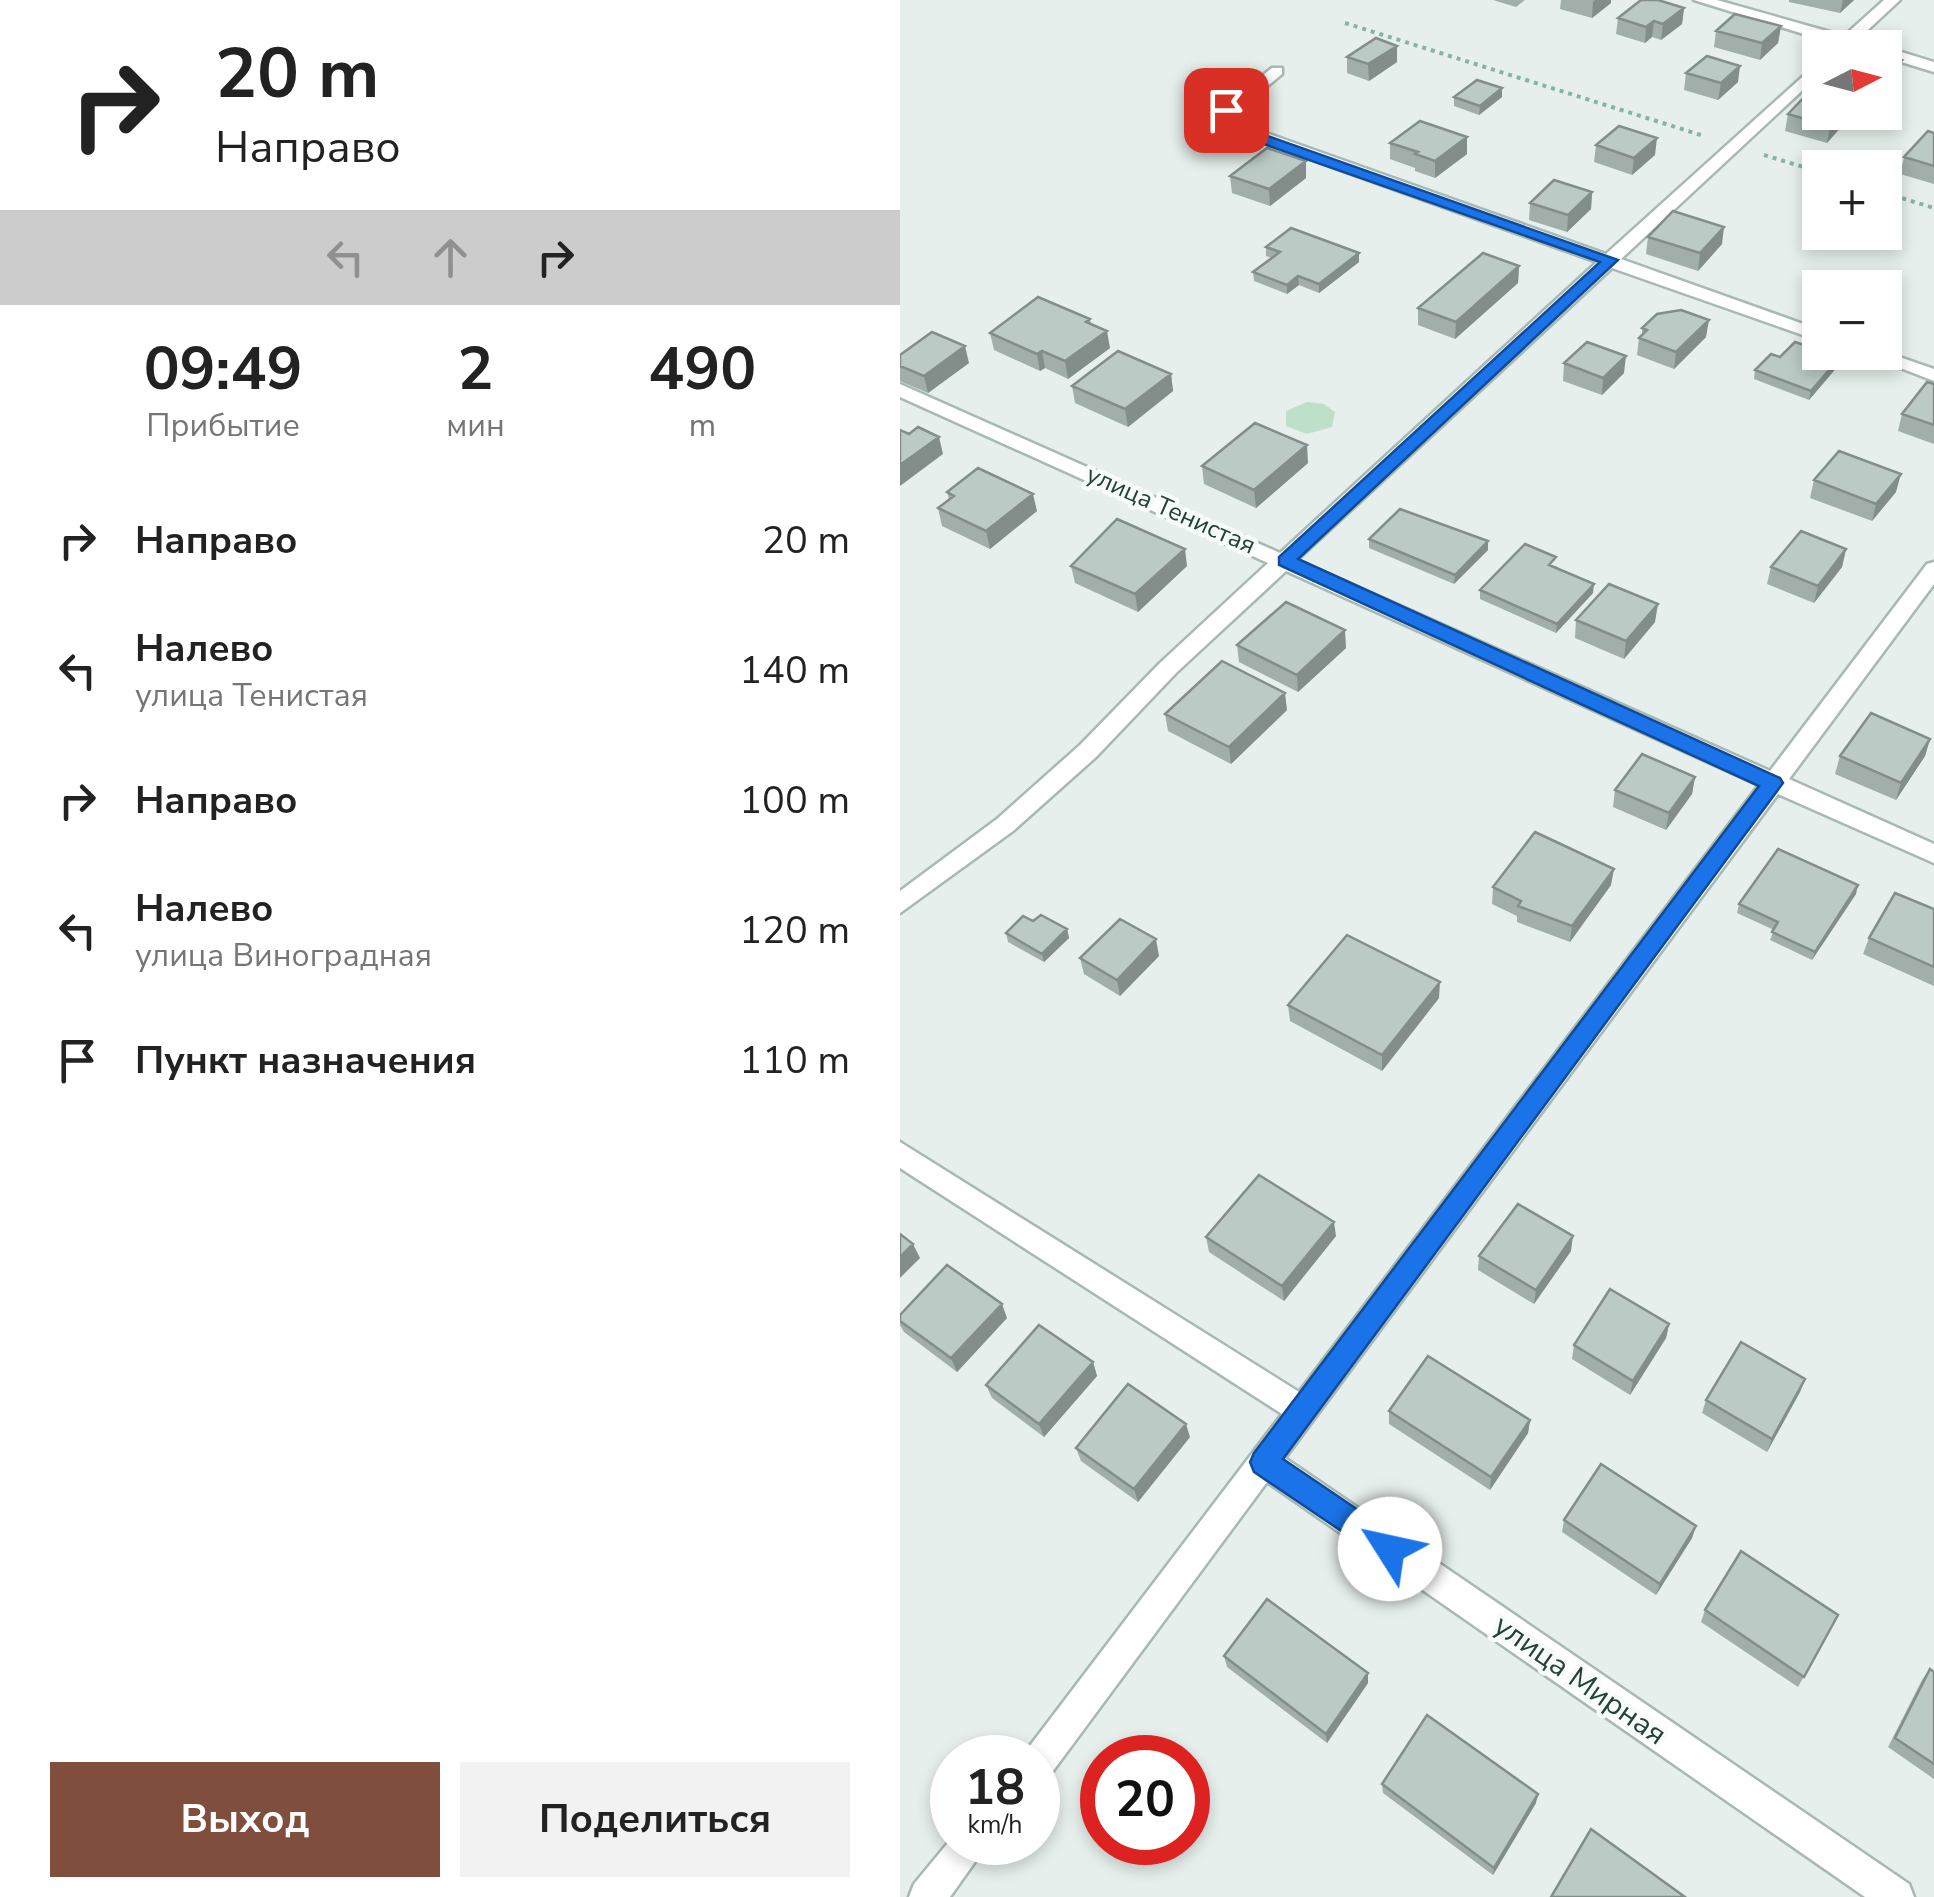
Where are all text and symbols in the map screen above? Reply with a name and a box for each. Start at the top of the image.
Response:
text: 20 m [215,26,379,122]
north arrow [1802,30,1902,130]
map controls [1802,30,1902,370]
icon: right [50,40,180,170]
pin [1184,68,1269,153]
icon: arrive [1199,83,1254,138]
text: Направо [215,117,401,178]
button: + [1802,150,1902,250]
icon: left [318,230,373,285]
icon: ahead [423,230,478,285]
icon: right [528,230,583,285]
button: − [1802,270,1902,370]
text: 09:49 [144,328,303,410]
text: 2 [457,328,493,410]
text: 490 [648,328,756,410]
text: Прибытие [146,404,300,447]
text: мин [446,404,505,447]
text: m [689,404,716,447]
street label: улица Тенистая [1081,457,1261,563]
icon: right [50,513,105,568]
text: Направо [135,515,297,566]
text: 20 m [762,515,850,566]
text: Налево [135,623,274,674]
icon: left [50,643,105,698]
text: 140 m [739,645,850,696]
text: улица Тенистая [135,674,368,717]
icon: right [50,773,105,828]
text: Направо [135,775,297,826]
text: 100 m [739,775,850,826]
text: Налево [135,883,274,934]
icon: left [50,903,105,958]
text: 120 m [739,905,850,956]
text: улица Виноградная [135,934,432,977]
icon: arrive [50,1033,105,1088]
text: Пункт назначения [135,1035,476,1086]
text: 110 m [739,1035,850,1086]
position arrow [1338,1497,1442,1601]
street label: улица Мирная [1485,1605,1675,1755]
speed limit sign: 20 [1080,1735,1210,1865]
text: 18 [965,1753,1025,1822]
button: Выход [50,1762,440,1877]
button: Поделиться [460,1762,850,1877]
text: km/h [967,1808,1023,1842]

